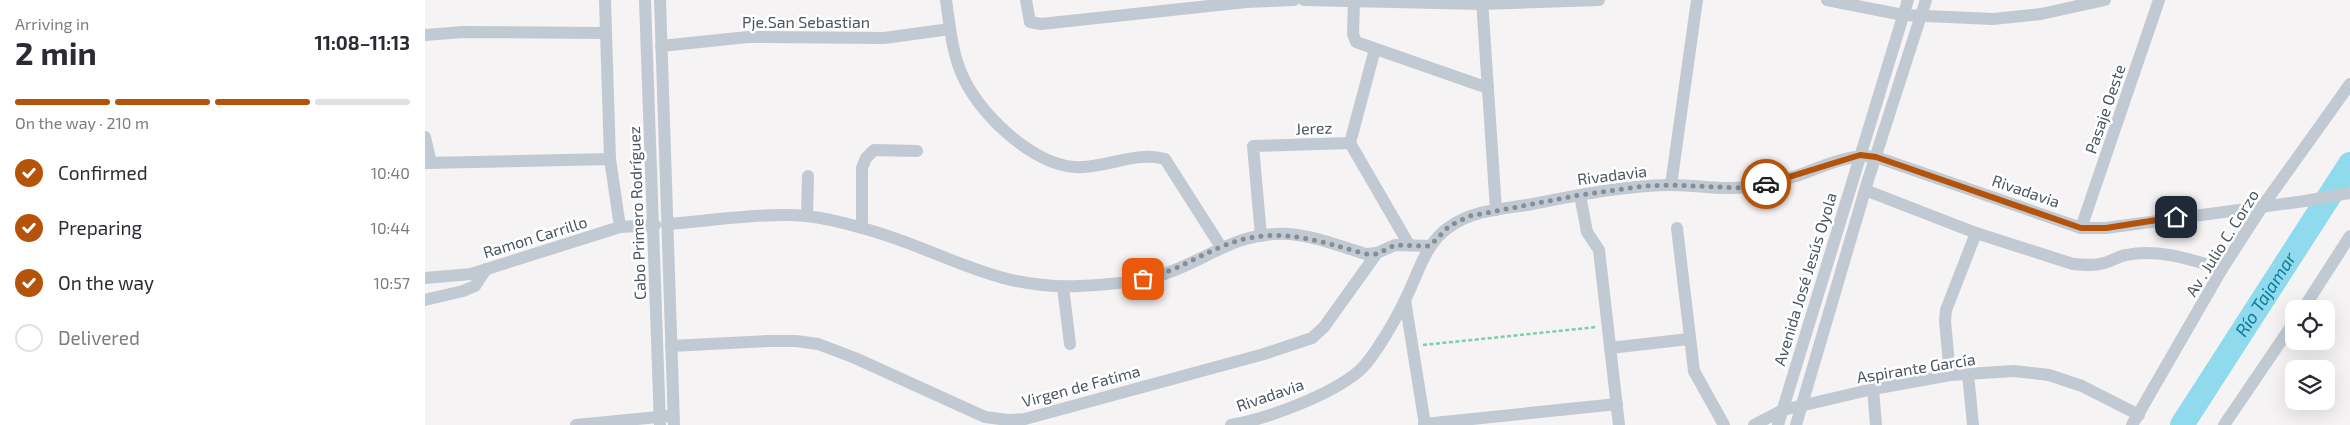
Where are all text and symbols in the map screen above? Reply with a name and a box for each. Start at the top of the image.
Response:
street label: Pje.San Sebastian [742,12,870,32]
text: Arriving in [15,14,89,33]
text: 11:08–11:13 [315,31,410,54]
text: 2 min [15,33,97,71]
street label: Pasaje Oeste [2080,62,2130,156]
text: On the way · 210 m [15,113,149,132]
street label: Jerez [1295,117,1333,138]
street label: Cabo Primero Rodríguez [624,126,649,300]
icon: check [15,159,43,187]
courier [1741,159,1791,209]
text: Confirmed [58,161,148,184]
street label: Rivadavia [1576,161,1648,188]
text: 10:40 [371,163,410,182]
icon: car [1752,170,1780,198]
street label: Rivadavia [1990,170,2062,211]
street label: Av . Julio C. Corzo [2181,186,2262,300]
street label: Avenida José Jesús Oyola [1769,190,1840,368]
pin [2155,196,2197,238]
icon: home [2162,203,2190,231]
street label: Ramon Carrillo [480,212,589,261]
icon: check [15,214,43,242]
text: Preparing [58,216,142,239]
text: 10:44 [371,218,410,237]
water label: Río Tajamar [2230,247,2301,340]
pin [1122,258,1164,300]
icon: bag [1129,265,1157,293]
icon: check [15,269,43,297]
text: On the way [58,271,154,294]
text: 10:57 [373,273,410,292]
map controls [2285,300,2335,410]
button: locate [2285,300,2335,350]
text: Delivered [58,326,140,349]
street label: Aspirante García [1855,349,1977,386]
button: layers [2285,360,2335,410]
street label: Virgen de Fatima [1020,361,1142,410]
street label: Rivadavia [1234,374,1306,415]

